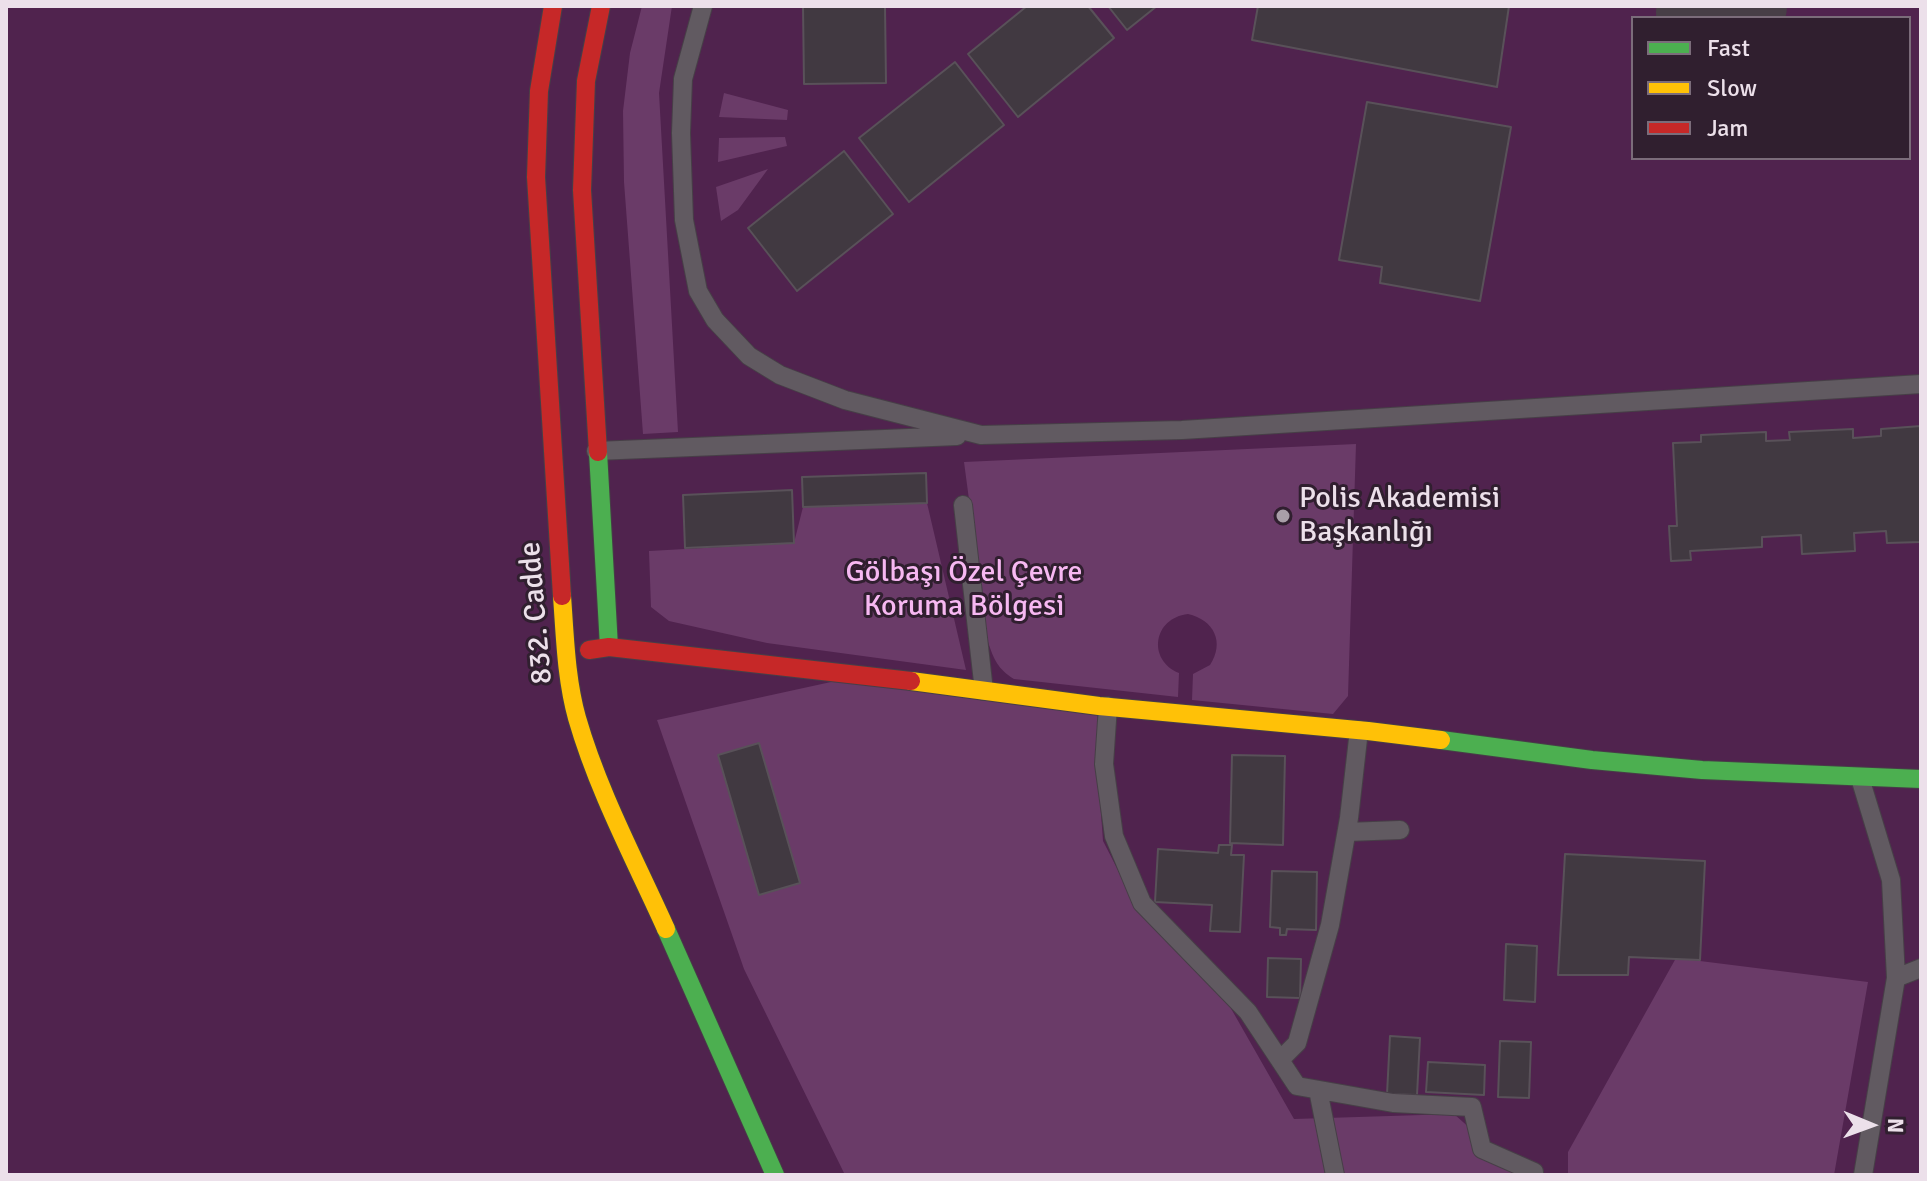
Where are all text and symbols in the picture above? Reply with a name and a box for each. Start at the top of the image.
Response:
legend [1631,16,1911,160]
text: Fast [1707,33,1750,63]
text: Slow [1707,73,1757,103]
text: Jam [1707,113,1748,143]
place label: Polis Akademisi Başkanlığı [1299,481,1500,552]
marker: Polis Akademisi Başkanlığı [1274,507,1292,525]
street label: 832. Cadde [513,540,561,686]
park label: Gölbaşı Özel Çevre Koruma Bölgesi [846,555,1082,626]
north arrow [1831,1085,1911,1165]
text: N [1882,1118,1909,1133]

